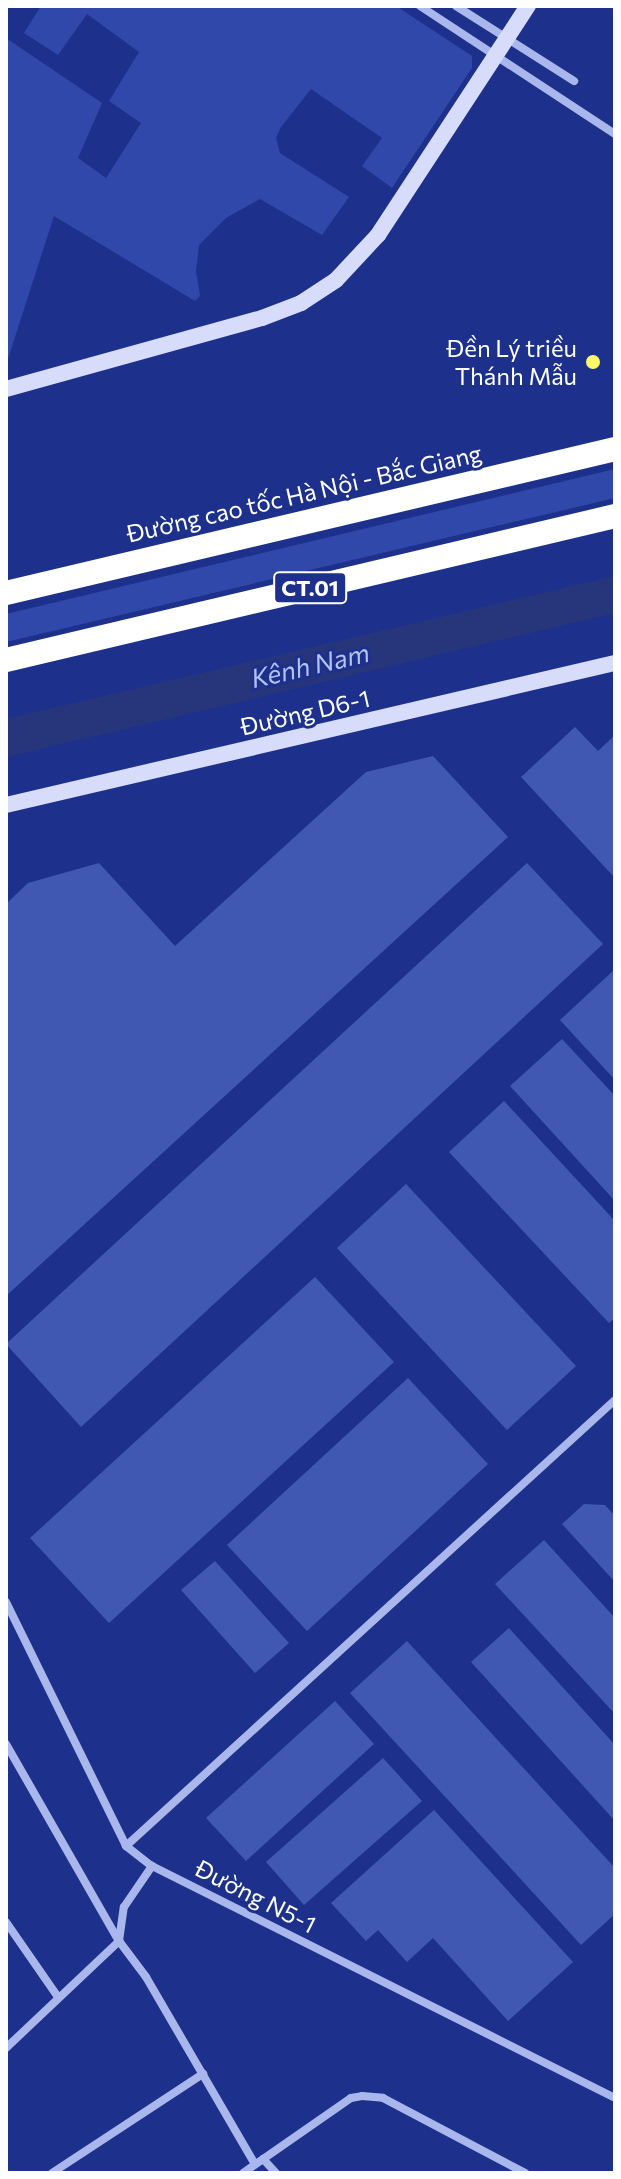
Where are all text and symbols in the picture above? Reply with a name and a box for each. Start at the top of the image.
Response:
place label: Đền Lý triều Thánh Mẫu [447,334,577,390]
marker: Đền Lý triều Thánh Mẫu [584,353,602,371]
street label: Đường cao tốc Hà Nội - Bắc Giang [124,438,484,548]
road number: CT.01 [272,570,348,606]
water label: Kênh Nam [248,636,372,694]
street label: Đường D6-1 [237,683,373,741]
street label: Đường N5-1 [191,1853,321,1939]

